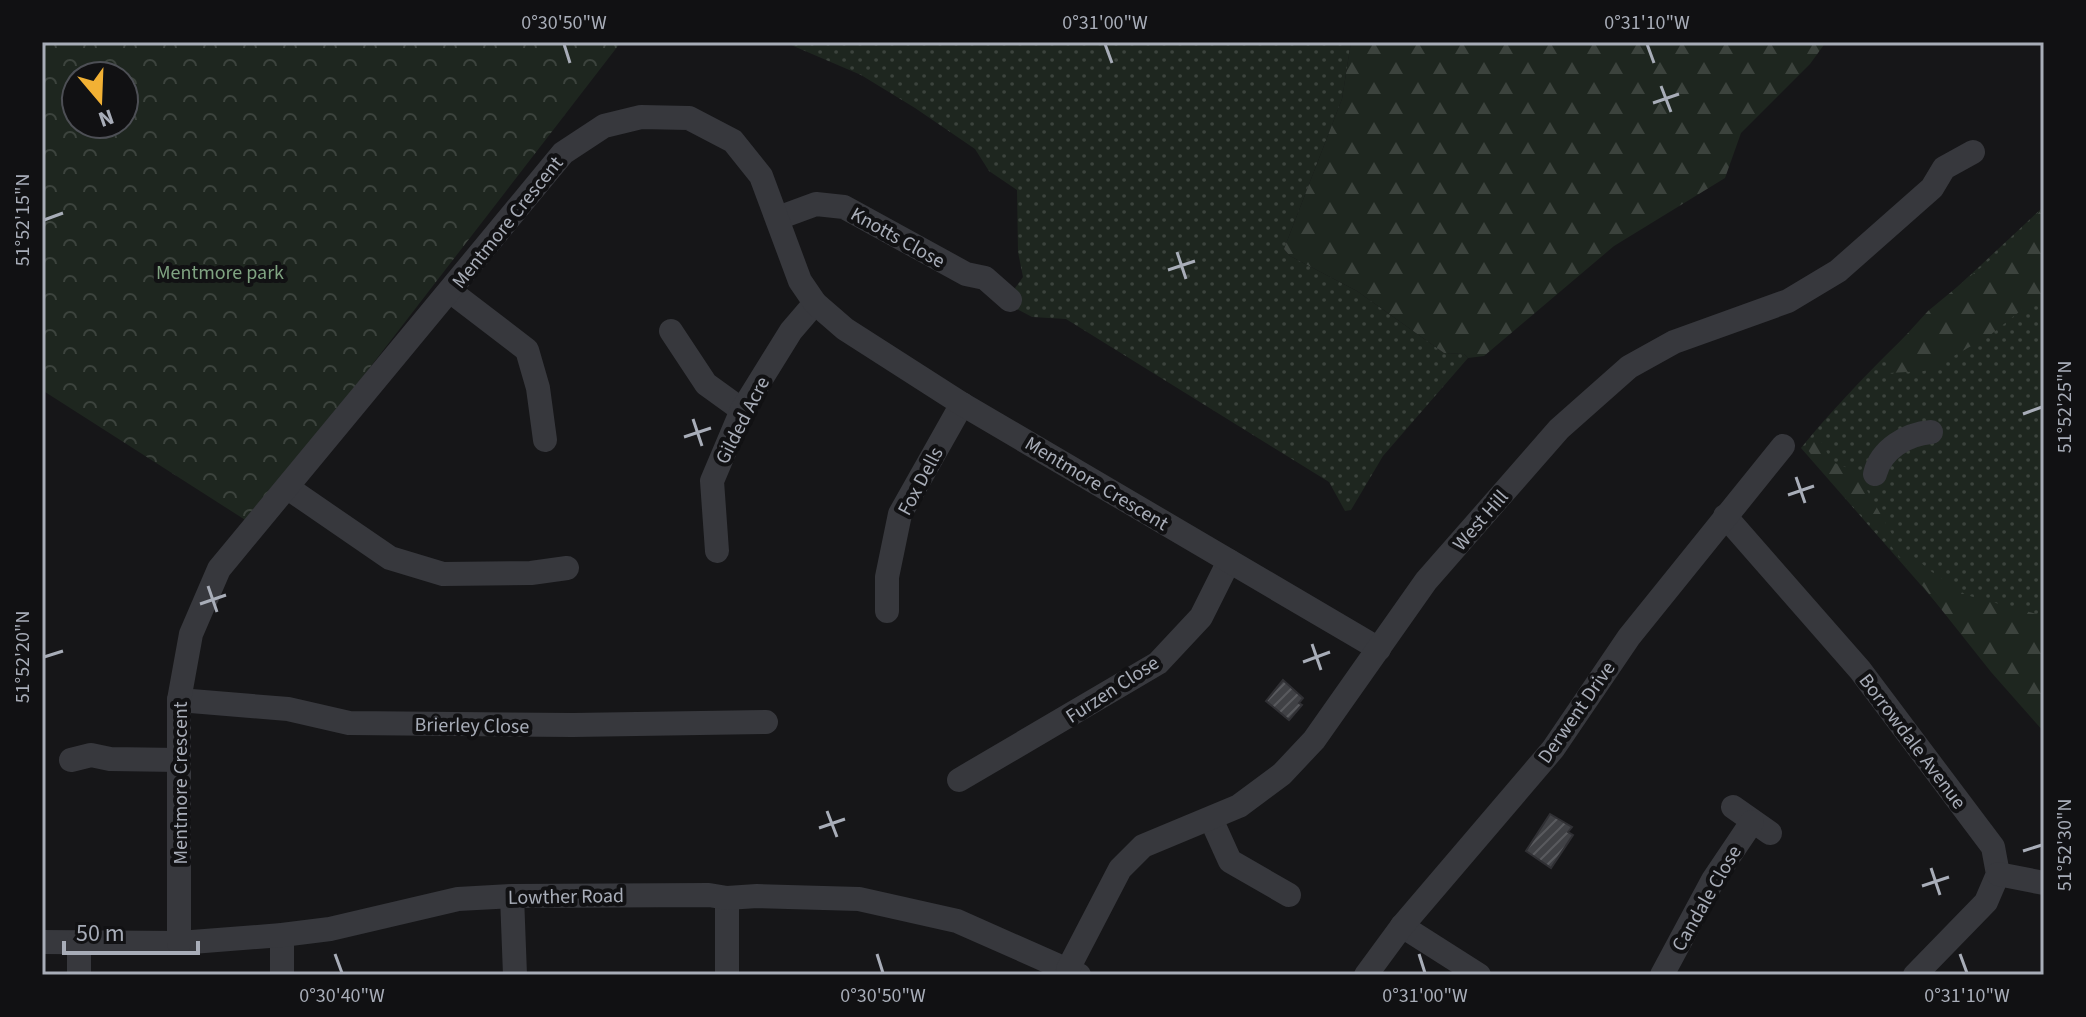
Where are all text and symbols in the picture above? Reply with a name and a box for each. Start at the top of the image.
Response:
text: 0°30'50"W [521,9,607,37]
text: 0°31'00"W [1062,9,1148,37]
text: 0°31'10"W [1604,9,1690,37]
north arrow [60,60,140,140]
text: N [94,100,118,135]
street label: Mentmore Crescent [446,150,570,295]
text: 51°52'15"N [9,174,37,266]
street label: Knotts Close [845,200,950,275]
park label: Mentmore park [156,259,284,287]
text: 51°52'25"N [2051,361,2079,453]
street label: Gilded Acre [709,372,777,469]
street label: Mentmore Crescent [1019,430,1174,538]
street label: Fox Dells [891,442,951,521]
street label: West Hill [1446,484,1515,557]
text: 51°52'20"N [9,611,37,703]
street label: Furzen Close [1060,649,1165,730]
street label: Derwent Drive [1531,656,1622,769]
street label: Borrowdale Avenue [1852,668,1973,815]
street label: Mentmore Crescent [167,701,195,865]
street label: Brierley Close [414,711,530,741]
text: 51°52'30"N [2051,799,2079,891]
street label: Candale Close [1665,840,1749,957]
street label: Lowther Road [508,882,624,912]
scale bar [64,905,198,955]
text: 50 m [76,916,125,951]
text: 0°30'40"W [299,982,385,1010]
text: 0°30'50"W [840,982,926,1010]
text: 0°31'00"W [1382,982,1468,1010]
text: 0°31'10"W [1924,982,2010,1010]

